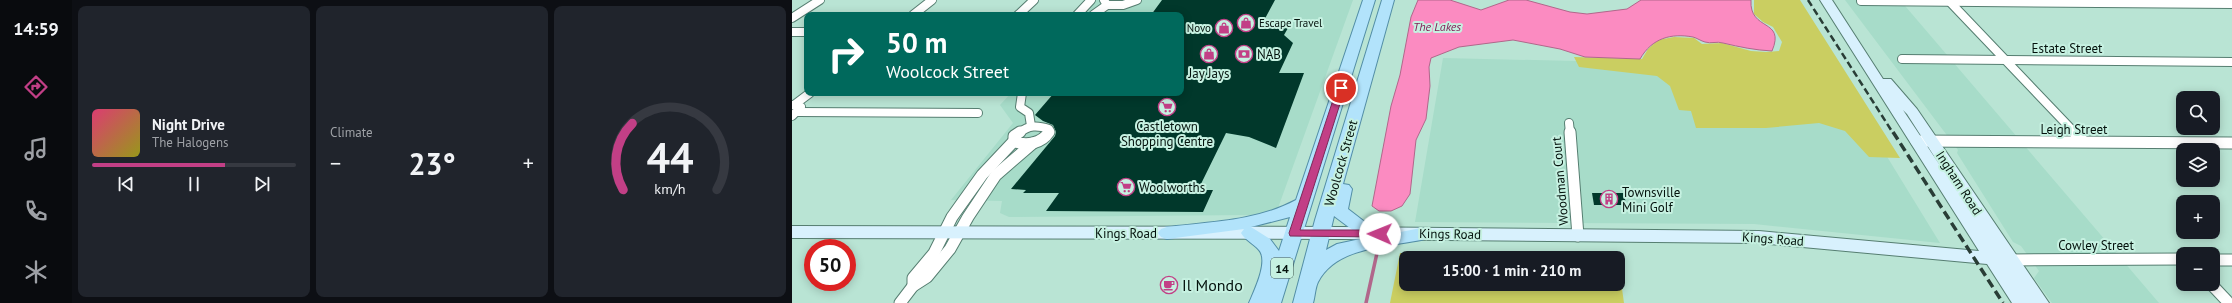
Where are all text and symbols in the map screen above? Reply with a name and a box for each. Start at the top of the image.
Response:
shop icon: Escape Travel [1236,13,1256,33]
place label: Escape Travel [1259,16,1323,30]
text: 14:59 [13,17,59,40]
shop icon: Novo [1214,18,1234,38]
water label: The Lakes [1413,19,1461,34]
place label: Novo [1187,21,1211,35]
text: 50 m [886,24,947,61]
icon: right [820,28,872,80]
street label: Estate Street [2032,40,2103,57]
shop icon: Jay Jays [1199,44,1219,64]
bank icon: NAB [1234,44,1254,64]
place label: NAB [1257,46,1281,63]
text: Woolcock Street [886,60,1009,83]
place label: Jay Jays [1187,65,1230,82]
pin [1324,71,1358,105]
icon: directions [22,73,50,101]
icon: arrive [1330,77,1352,99]
map controls [2176,91,2220,291]
button: search [2176,91,2220,135]
supermarket icon: Castletown Shopping Centre [1157,97,1177,117]
text: Night Drive [152,115,225,134]
street label: Woolcock Street [1321,117,1362,208]
place label: Castletown Shopping Centre [1121,118,1213,150]
street label: Leigh Street [2041,121,2108,138]
text: Climate [330,124,373,141]
text: 44 [646,130,694,183]
text: The Halogens [152,134,229,151]
icon: music [22,135,50,163]
street label: Woodman Court [1548,135,1572,226]
button: layers [2176,143,2220,187]
text: 23° [408,144,456,183]
street label: Ingham Road [1932,148,1986,218]
text: − [330,149,341,177]
text: + [523,149,534,177]
icon: previous [115,173,137,195]
icon: pause [183,173,205,195]
icon: next [251,173,273,195]
supermarket icon: Woolworths [1116,177,1136,197]
text: km/h [654,178,686,197]
place label: Woolworths [1139,179,1205,196]
place label: Townsville Mini Golf [1622,184,1680,216]
building icon: Townsville Mini Golf [1599,189,1619,209]
button: + [2176,195,2220,239]
icon: phone [22,197,50,225]
position arrow [1359,213,1401,255]
street label: Kings Road [1095,225,1157,242]
street label: Kings Road [1419,225,1481,243]
street label: Kings Road [1741,228,1805,250]
street label: Cowley Street [2058,237,2134,254]
speed limit sign: 50 [804,239,856,291]
button: − [2176,247,2220,291]
icon: climate [22,258,50,286]
road number: 14 [1271,258,1293,278]
text: 15:00 · 1 min · 210 m [1443,261,1581,280]
cafe icon: Il Mondo [1159,275,1179,295]
place label: Il Mondo [1182,275,1243,295]

